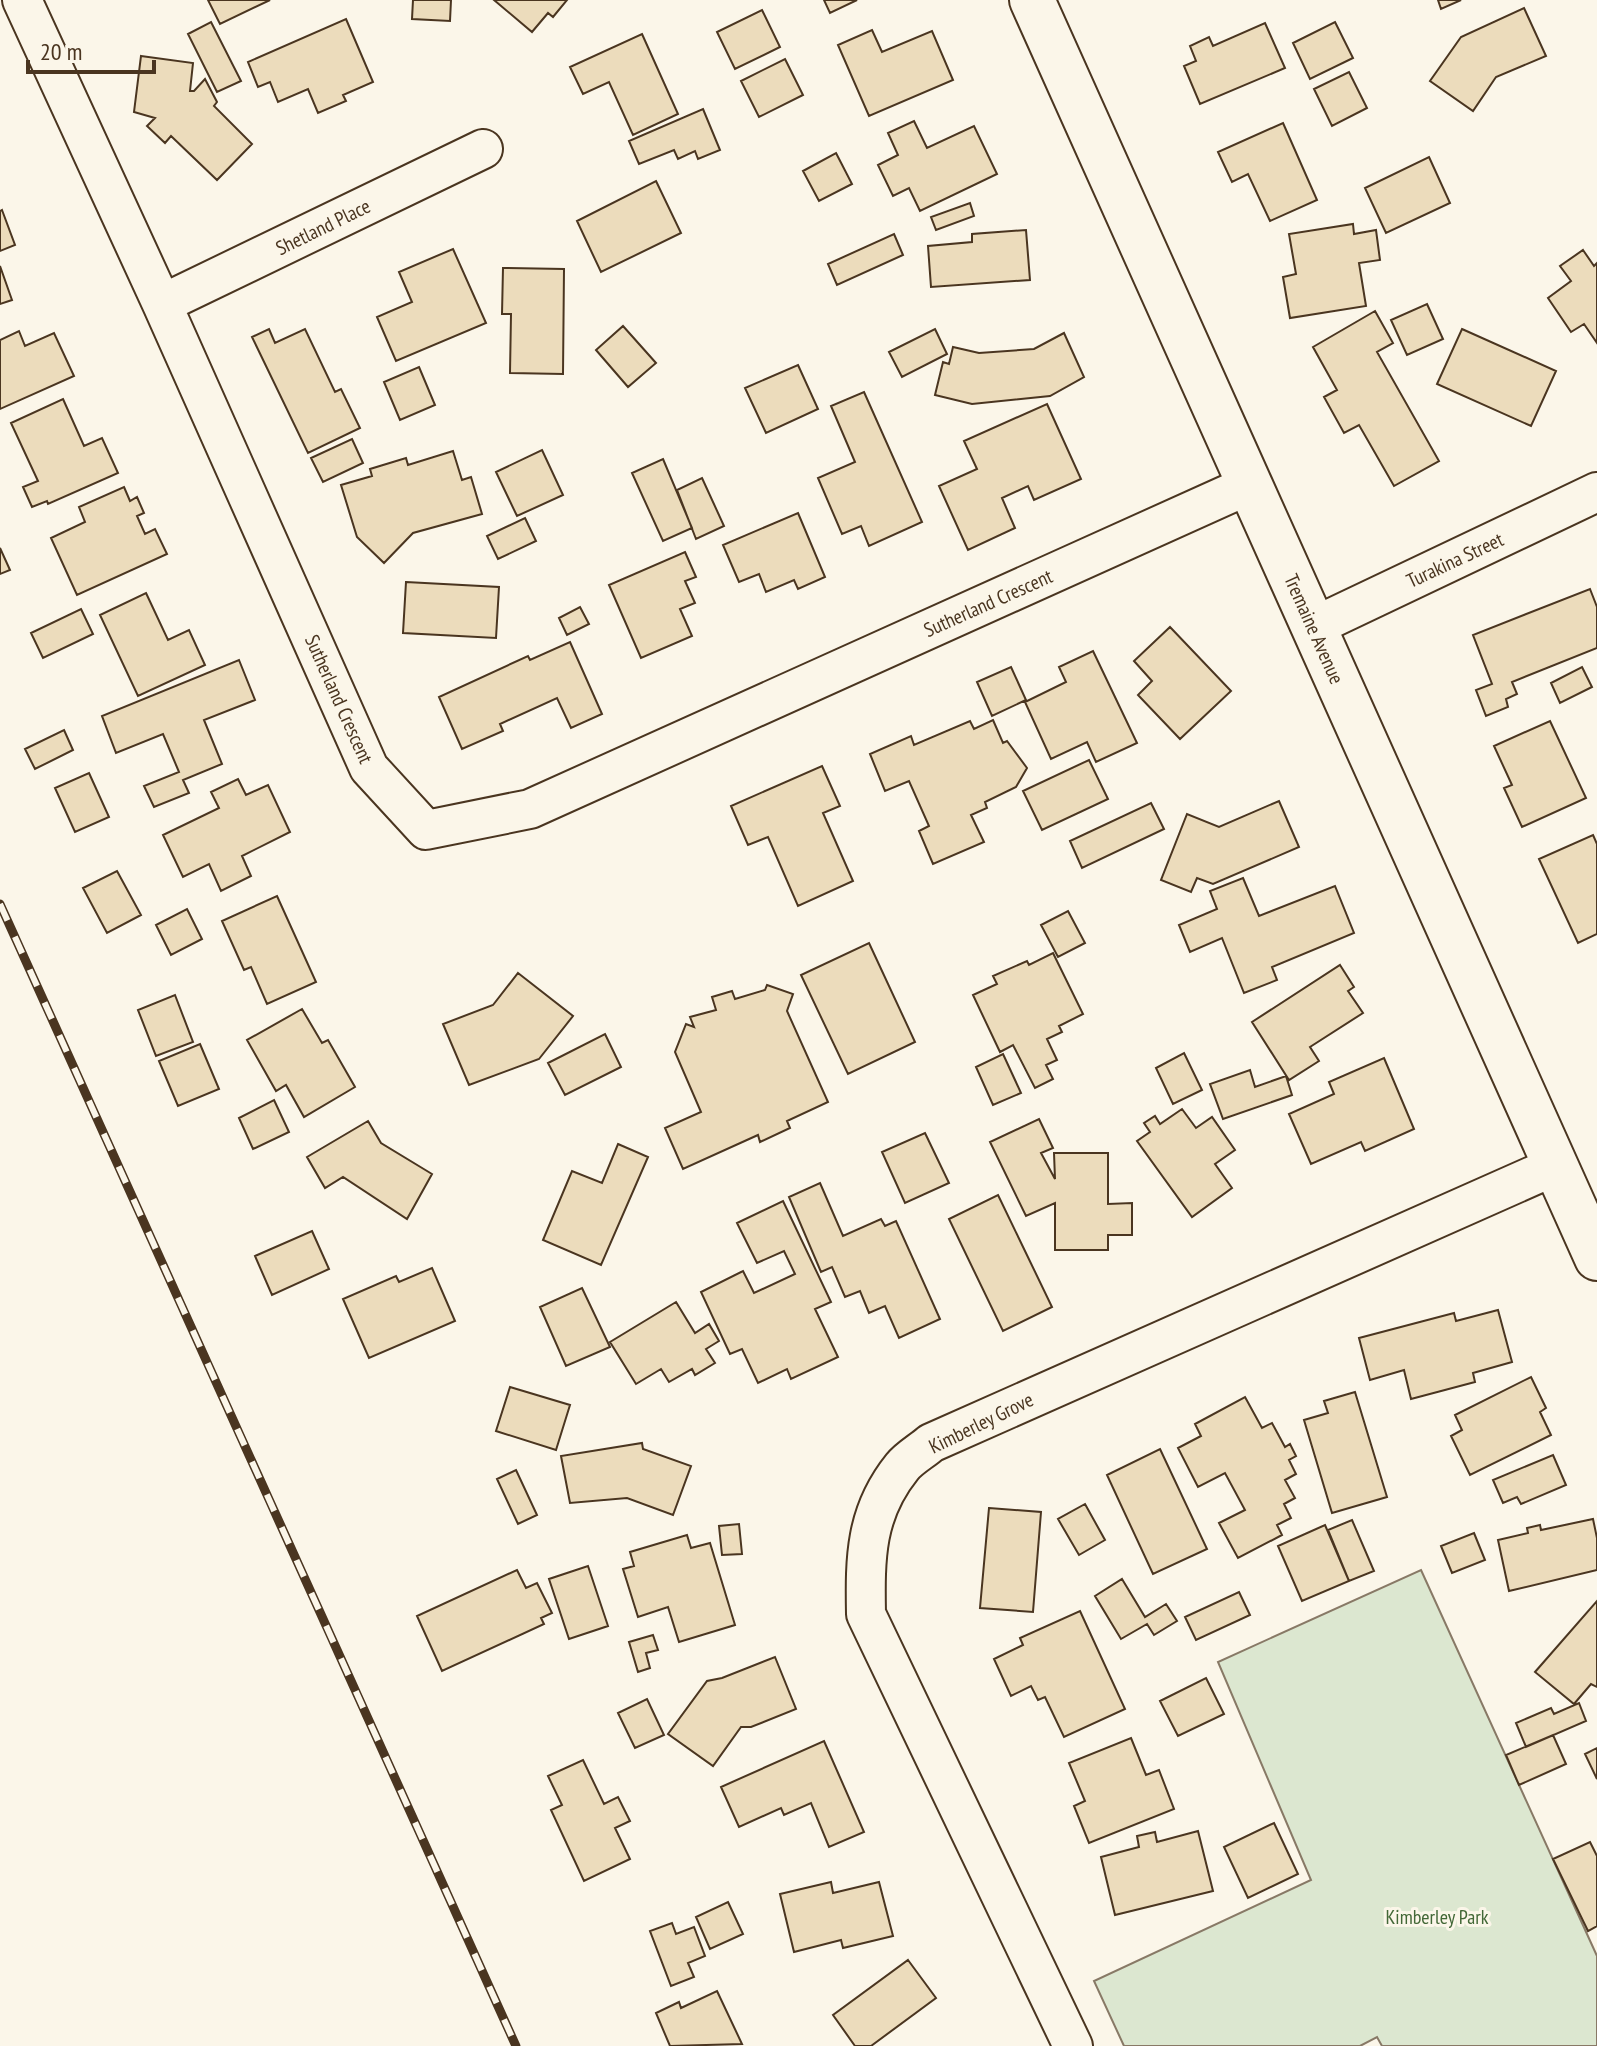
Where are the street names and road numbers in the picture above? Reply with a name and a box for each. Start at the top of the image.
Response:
street label: Shetland Place [271,193,375,261]
street label: Turakina Street [1402,526,1508,594]
street label: Sutherland Crescent [920,563,1057,643]
street label: Tremaine Avenue [1278,570,1350,688]
street label: Sutherland Crescent [299,631,379,768]
street label: Kimberley Grove [924,1387,1038,1459]

